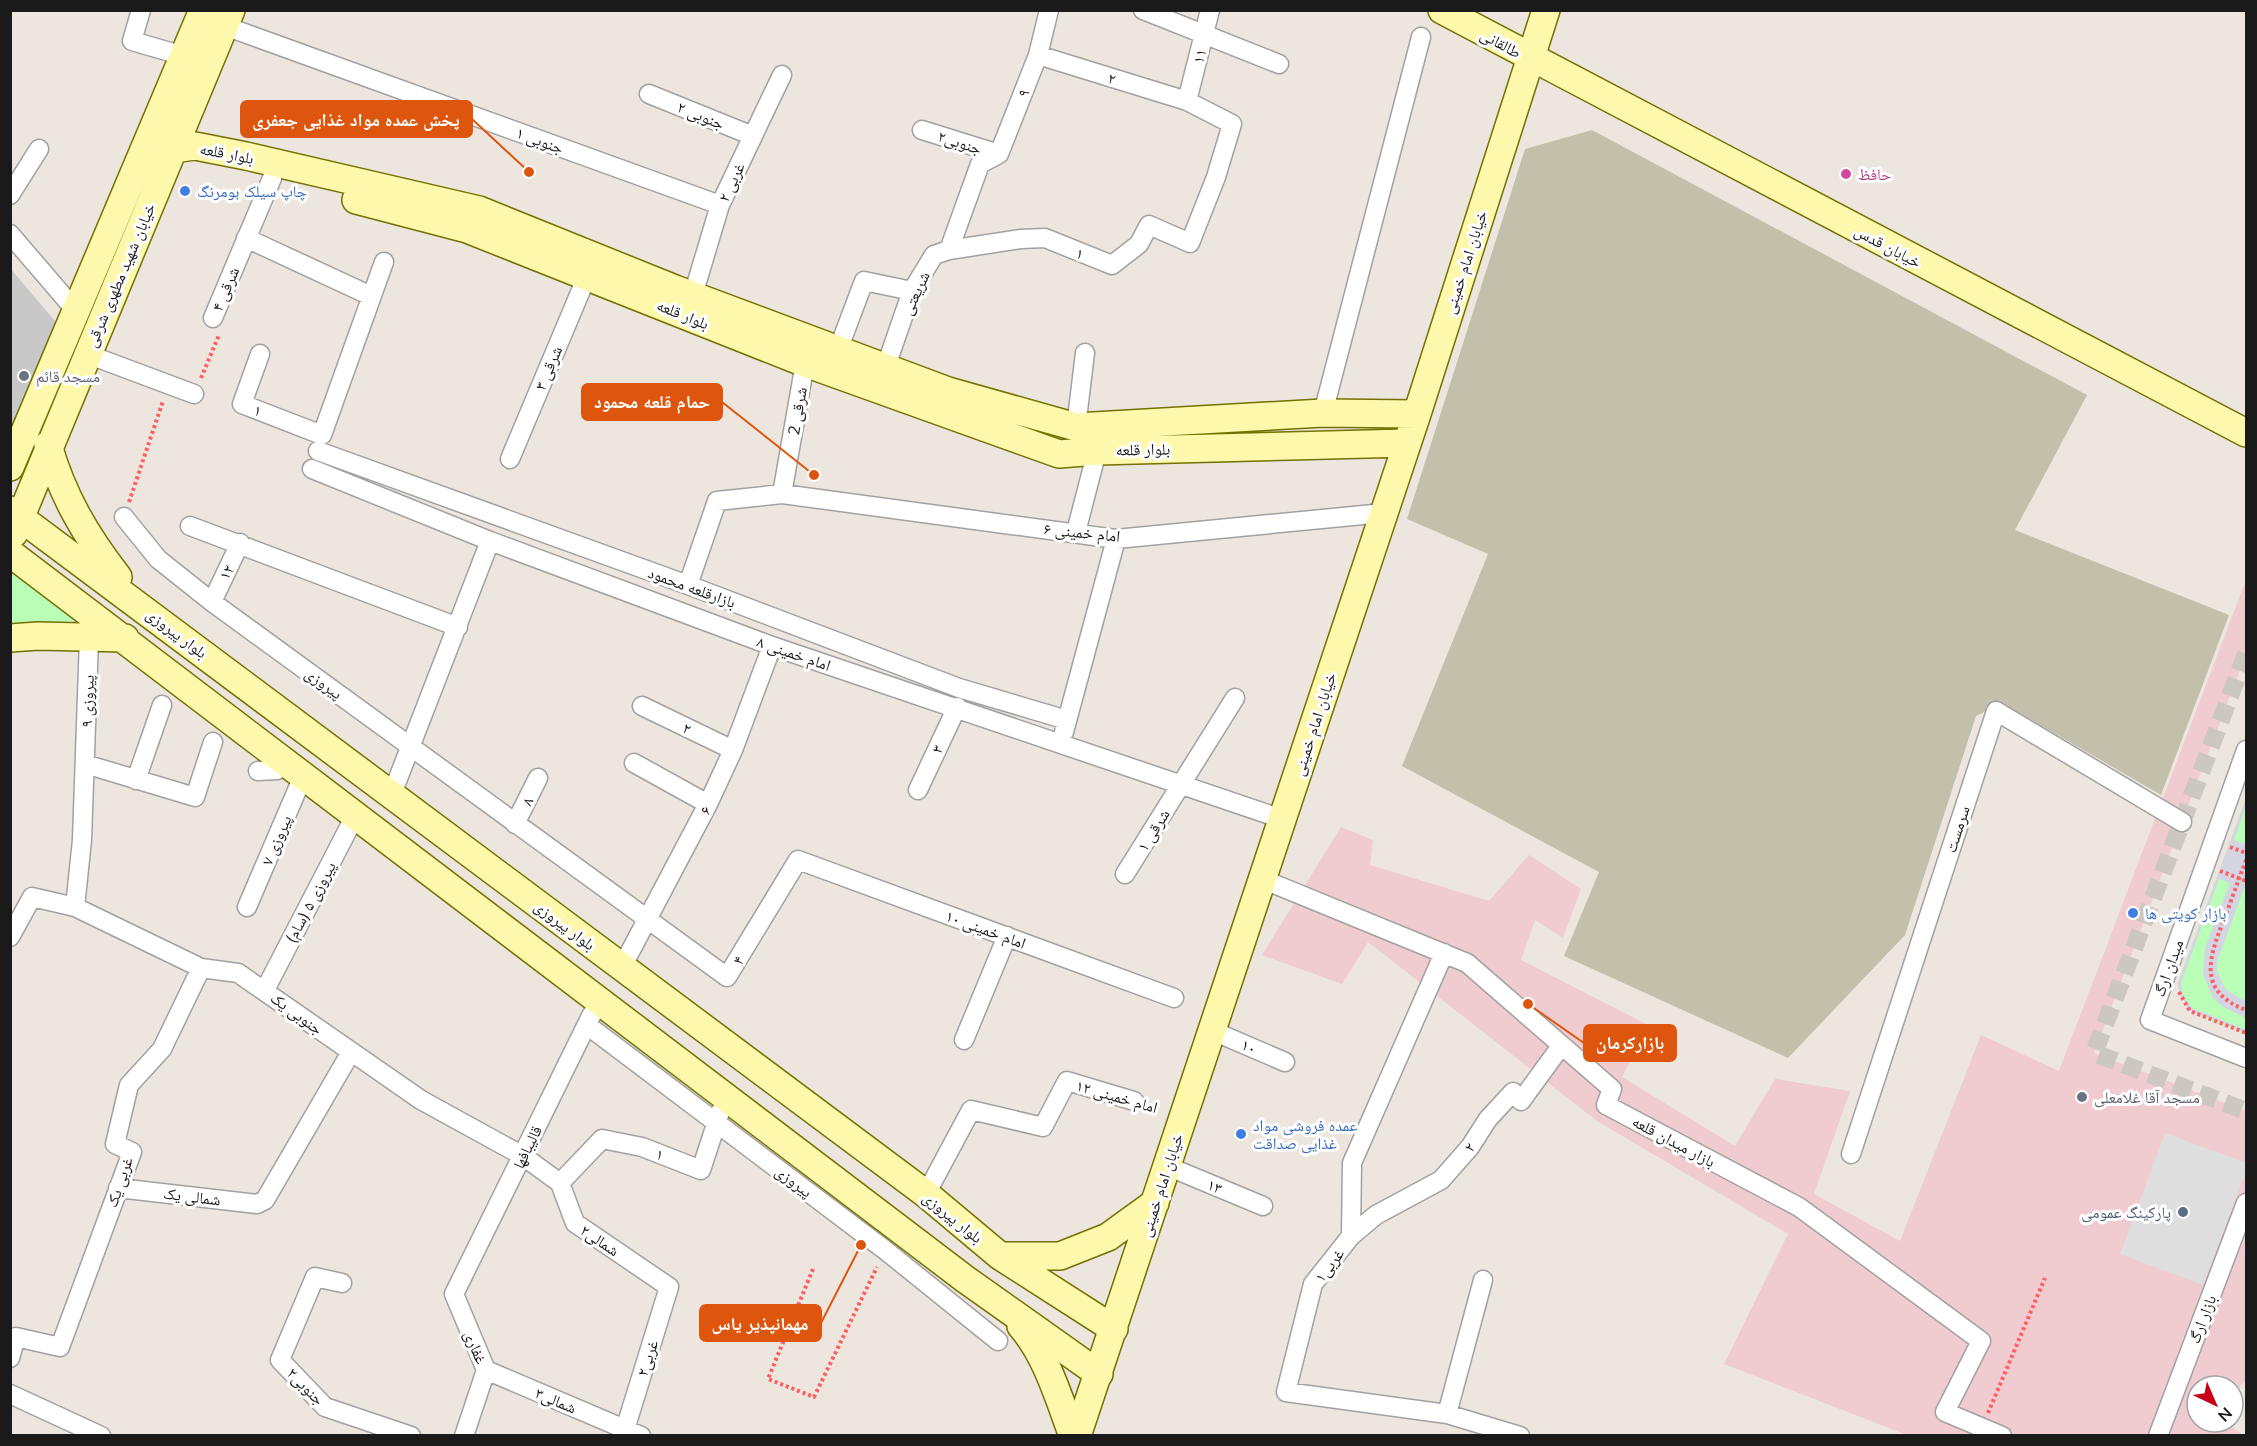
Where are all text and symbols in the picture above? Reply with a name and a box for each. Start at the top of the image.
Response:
street label: طالقانی [1477,24,1525,63]
street label: ۱۱ [1187,46,1211,66]
street label: ۲ [1106,67,1118,89]
street label: ۹ [1012,86,1034,100]
street label: ۲ جنوبی [674,97,728,134]
callout: پخش عمده مواد غذایی جعفری [241,101,472,137]
text: پخش عمده مواد غذایی جعفری [252,108,460,131]
street label: ۱ جنوبی [513,122,566,159]
street label: جنوبی۲ [935,126,984,159]
street label: بلوار قلعه [198,138,256,168]
street label: ۲ غربی [713,159,750,205]
place label: حافظ [1858,164,1891,184]
marker: حافظ [1839,167,1853,181]
place label: چاپ سیلک بومرنگ [197,181,307,201]
marker: چاپ سیلک بومرنگ [178,184,192,198]
street label: خیابان شهید مطهری شرقی [81,200,160,351]
street label: خیابان امام خمینی [1439,208,1492,316]
street label: خیابان قدس [1851,220,1925,273]
street label: ۱ [1073,242,1087,264]
street label: شرقی ۴ [207,264,244,315]
street label: شریعتی [896,268,935,318]
street label: بلوار قلعه [654,295,712,333]
street label: ۳ شرقی [530,343,567,394]
place label: مسجد قائم [36,366,100,387]
marker: مسجد قائم [17,369,31,383]
callout: حمام قلعه محمود [582,384,722,420]
street label: 2 شرقی [783,385,812,437]
text: حمام قلعه محمود [594,390,710,414]
street label: ۱ [251,399,265,421]
street label: بلوار قلعه [1116,439,1170,459]
street label: امام خمینی ۶ [1043,518,1121,547]
street label: ۱۲ [214,561,238,583]
street label: بازارقلعه محمود [645,562,739,612]
street label: بلوار پیروزی [142,604,211,663]
street label: امام خمینی ۸ [754,631,834,676]
street label: پیروزی [301,663,347,704]
street label: خیابان امام خمینی [1288,670,1341,778]
street label: پیروزی ۹ [76,674,99,728]
street label: ۲ [679,717,695,739]
street label: ۳ [926,742,948,756]
street label: ۸ [516,793,538,809]
street label: ۶ [694,802,716,818]
street label: سرمست [1940,803,1974,855]
street label: ۱ شرقی [1132,805,1175,855]
street label: پیروزی ۷ [257,812,297,869]
street label: پیروزی ۵ (سام) [280,858,341,947]
street label: بلوار پیروزی [530,896,599,955]
place label: بازار کویتی ها [2145,903,2227,924]
street label: امام خمینی ۱۰ [943,905,1029,954]
marker: بازار کویتی ها [2126,906,2140,920]
street label: میدان ارگ [2148,937,2189,1000]
street label: ۴ [728,952,748,968]
street label: جنوبی یک [266,987,327,1039]
callout: بازارکرمان [1584,1025,1676,1061]
text: بازارکرمان [1596,1031,1664,1054]
street label: ۱۰ [1238,1034,1260,1058]
street label: امام خمینی ۱۲ [1074,1075,1160,1118]
place label: مسجد آقا غلامعلی [2094,1087,2200,1108]
marker: مسجد آقا غلامعلی [2075,1090,2089,1104]
street label: بازار میدان قلعه [1629,1111,1719,1172]
place label: عمده فروشی مواد غذایی صداقت [1253,1115,1358,1154]
street label: قالیبافها [508,1122,546,1172]
marker: عمده فروشی مواد غذایی صداقت [1234,1127,1248,1141]
street label: خیابان امام خمینی [1135,1131,1188,1239]
street label: ۲ [1459,1138,1479,1156]
street label: ۱ [653,1143,667,1165]
street label: غربی یک [101,1154,138,1210]
street label: پیروزی [771,1161,817,1202]
street label: ۱۳ [1205,1174,1225,1198]
street label: شمالی یک [162,1183,222,1210]
street label: بلوار پیروزی [918,1187,987,1248]
place label: پارکینگ عمومی [2081,1202,2171,1223]
marker: پارکینگ عمومی [2176,1205,2190,1219]
street label: شمالی۲ [576,1220,623,1261]
street label: غربی۱ [1310,1244,1349,1286]
street label: بازار ارگ [2184,1292,2220,1346]
callout: مهمانپذیر یاس [700,1305,821,1341]
text: مهمانپذیر یاس [711,1312,809,1335]
street label: غفاری [459,1327,492,1367]
street label: غربی۲ [632,1337,663,1379]
street label: جنوبی۲ [282,1363,329,1410]
north arrow [2185,1374,2245,1434]
street label: شمالی۳ [532,1382,580,1418]
text: N [2214,1403,2237,1426]

